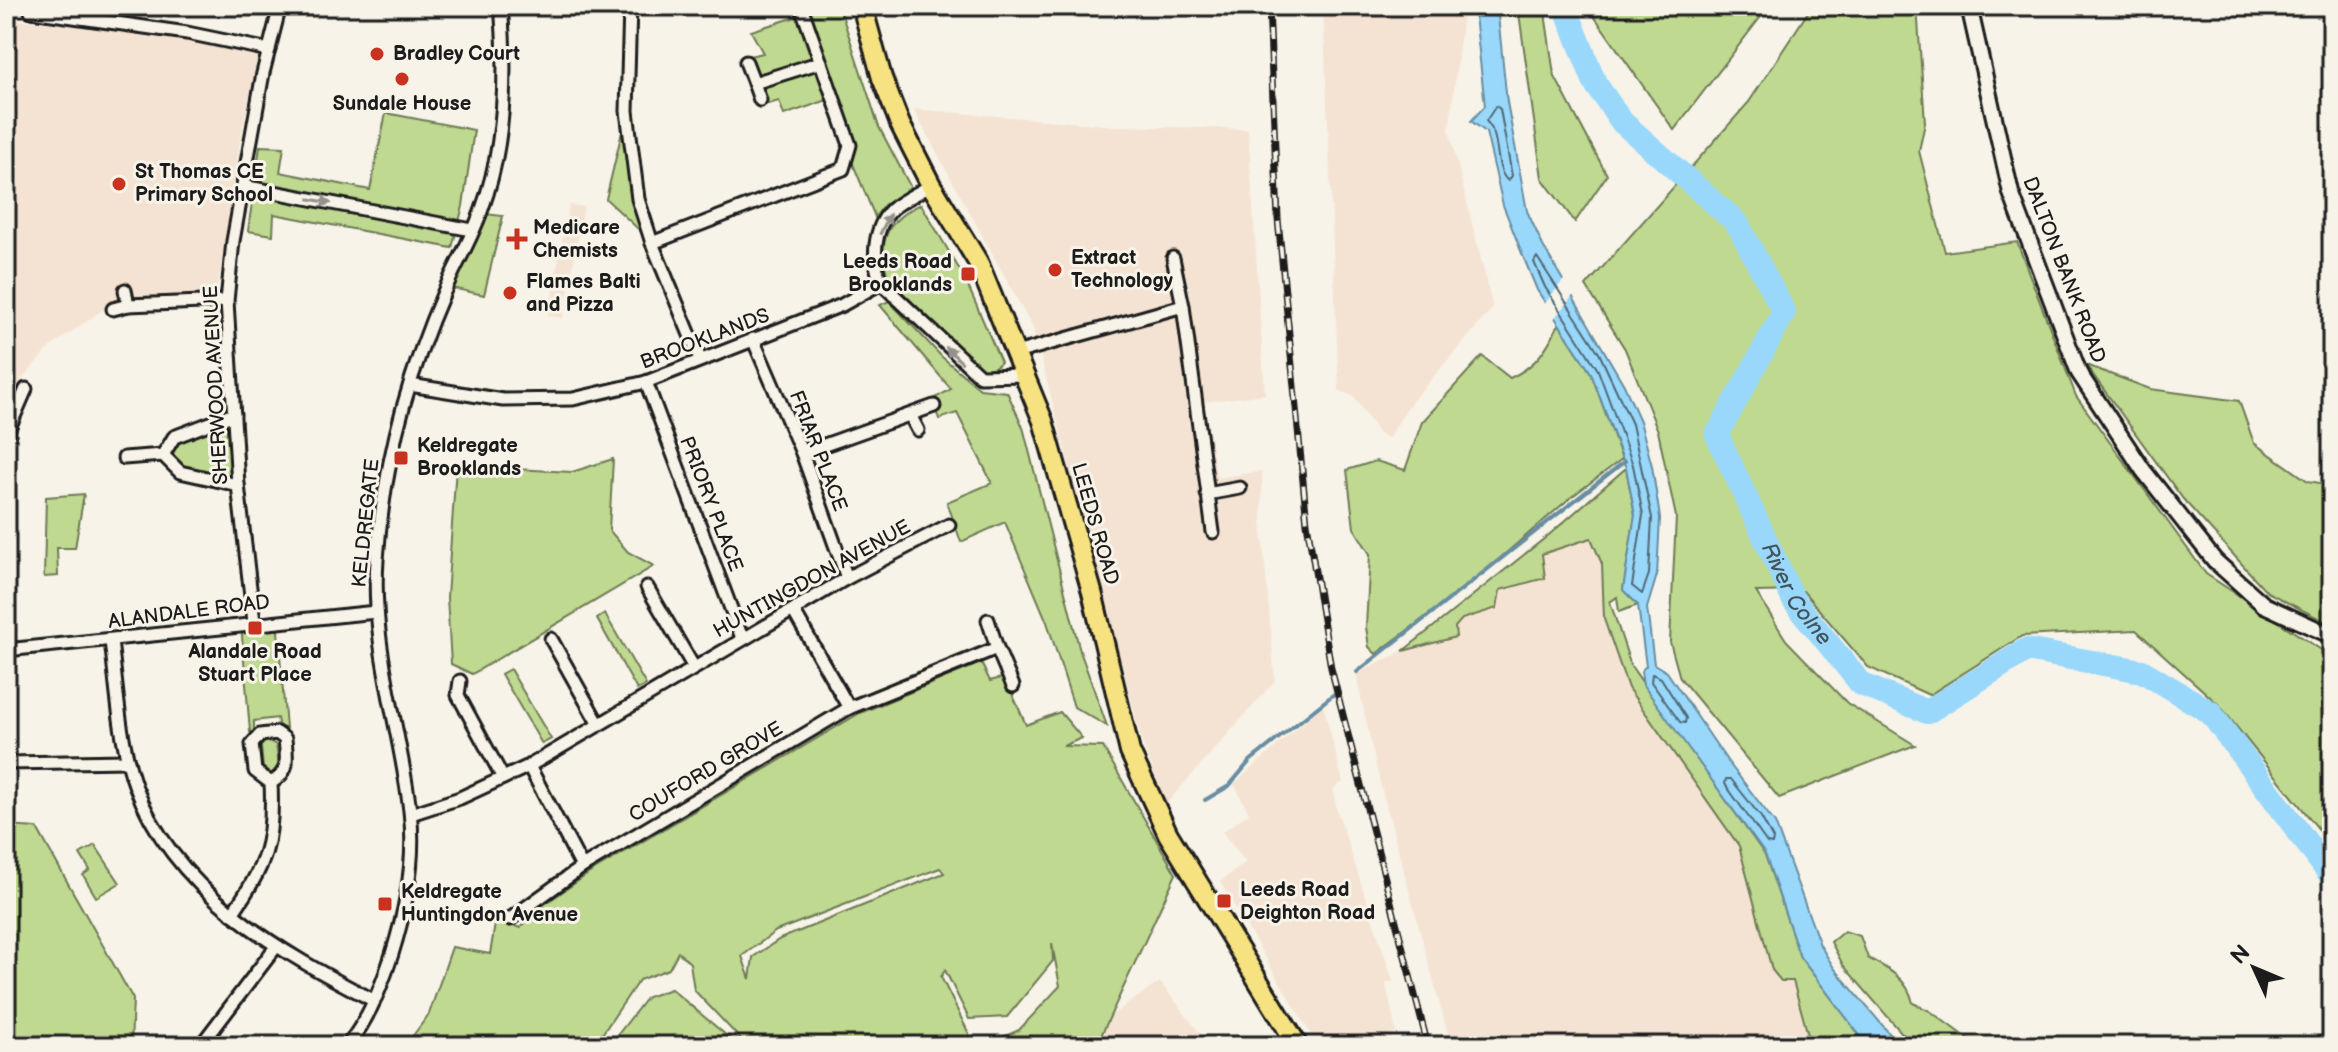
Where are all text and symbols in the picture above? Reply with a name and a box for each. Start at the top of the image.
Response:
place label: Bradley Court [393,42,520,66]
marker: Bradley Court [368,45,386,63]
marker: Sundale House [393,70,411,88]
place label: Sundale House [333,92,471,116]
place label: St Thomas CE Primary School [135,160,273,207]
street label: DALTON BANK ROAD [2017,174,2111,366]
marker: St Thomas CE Primary School [110,175,128,193]
one-way arrow [308,195,333,207]
one-way arrow [878,212,892,235]
place label: Medicare Chemists [533,216,620,263]
marker: Medicare Chemists [508,230,526,248]
place label: Extract Technology [1071,246,1174,293]
place label: Leeds Road Brooklands [843,250,952,297]
marker: Extract Technology [1046,261,1064,279]
marker: Leeds Road Brooklands [959,265,977,283]
place label: Flames Balti and Pizza [526,270,641,317]
marker: Flames Balti and Pizza [501,284,519,302]
street label: SHERWOOD AVENUE [199,285,233,485]
street label: BROOKLANDS [637,303,773,375]
one-way arrow [945,346,964,365]
street label: FRIAR PLACE [784,387,852,515]
street label: PRIORY PLACE [674,433,748,575]
place label: Keldregate Brooklands [417,434,521,481]
marker: Keldregate Brooklands [392,449,410,467]
street label: KELDREGATE [347,457,385,589]
street label: LEEDS ROAD [1066,460,1124,588]
street label: HUNTINGDON AVENUE [709,515,915,643]
water label: River Colne [1755,538,1838,651]
street label: ALANDALE ROAD [107,590,271,634]
marker: Alandale Road Stuart Place [246,619,264,637]
place label: Alandale Road Stuart Place [187,640,322,687]
street label: COUFORD GROVE [625,717,787,827]
place label: Leeds Road Deighton Road [1240,878,1375,925]
place label: Keldregate Huntingdon Avenue [401,880,578,927]
marker: Leeds Road Deighton Road [1215,892,1233,910]
marker: Keldregate Huntingdon Avenue [376,895,394,913]
north arrow [2214,928,2294,1008]
text: N [2225,940,2256,970]

